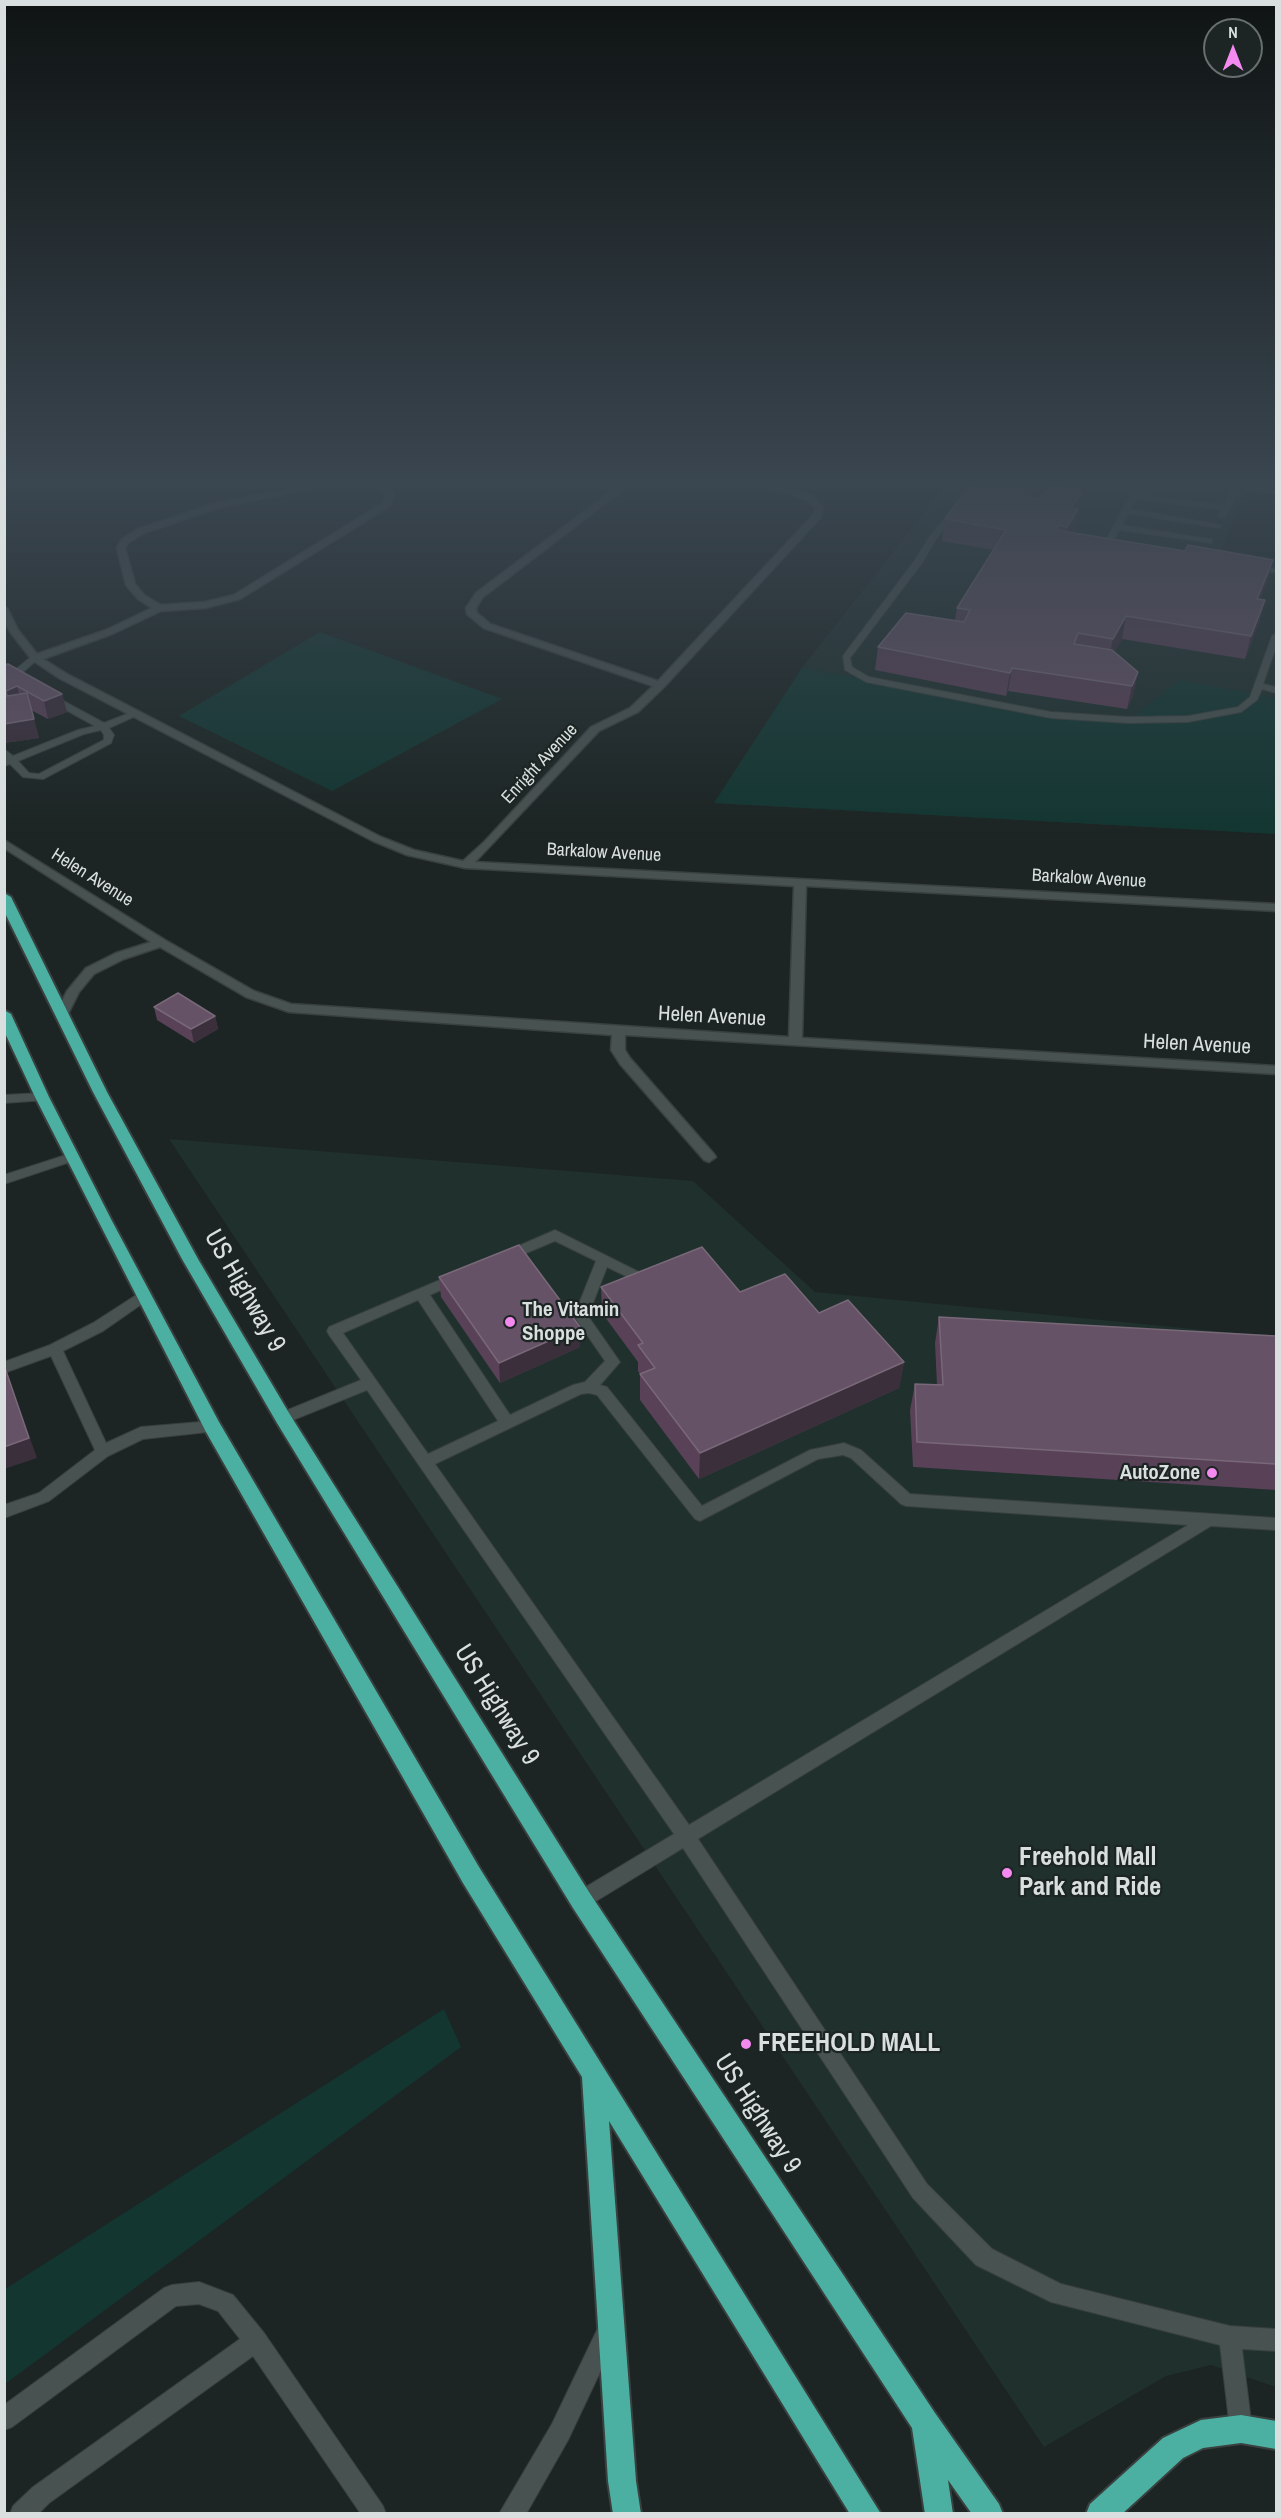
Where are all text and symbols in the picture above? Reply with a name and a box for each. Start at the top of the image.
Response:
north arrow [1203,18,1263,78]
text: N [1228,21,1238,43]
street label: Enright Avenue [497,720,583,808]
street label: Barkalow Avenue [546,839,662,867]
street label: Helen Avenue [47,844,137,912]
street label: Barkalow Avenue [1031,865,1147,893]
street label: Helen Avenue [657,1002,767,1032]
street label: Helen Avenue [1142,1030,1252,1060]
street label: US Highway 9 [196,1224,292,1358]
place label: The Vitamin Shoppe [522,1297,619,1347]
marker: The Vitamin Shoppe [503,1315,517,1329]
place label: AutoZone [1120,1460,1200,1486]
marker: AutoZone [1205,1466,1219,1480]
street label: US Highway 9 [447,1639,545,1771]
place label: Freehold Mall Park and Ride [1019,1842,1161,1904]
marker: Freehold Mall Park and Ride [1000,1866,1014,1880]
place label: FREEHOLD MALL [758,2028,940,2060]
marker: FREEHOLD MALL [739,2037,753,2051]
street label: US Highway 9 [707,2048,807,2180]

